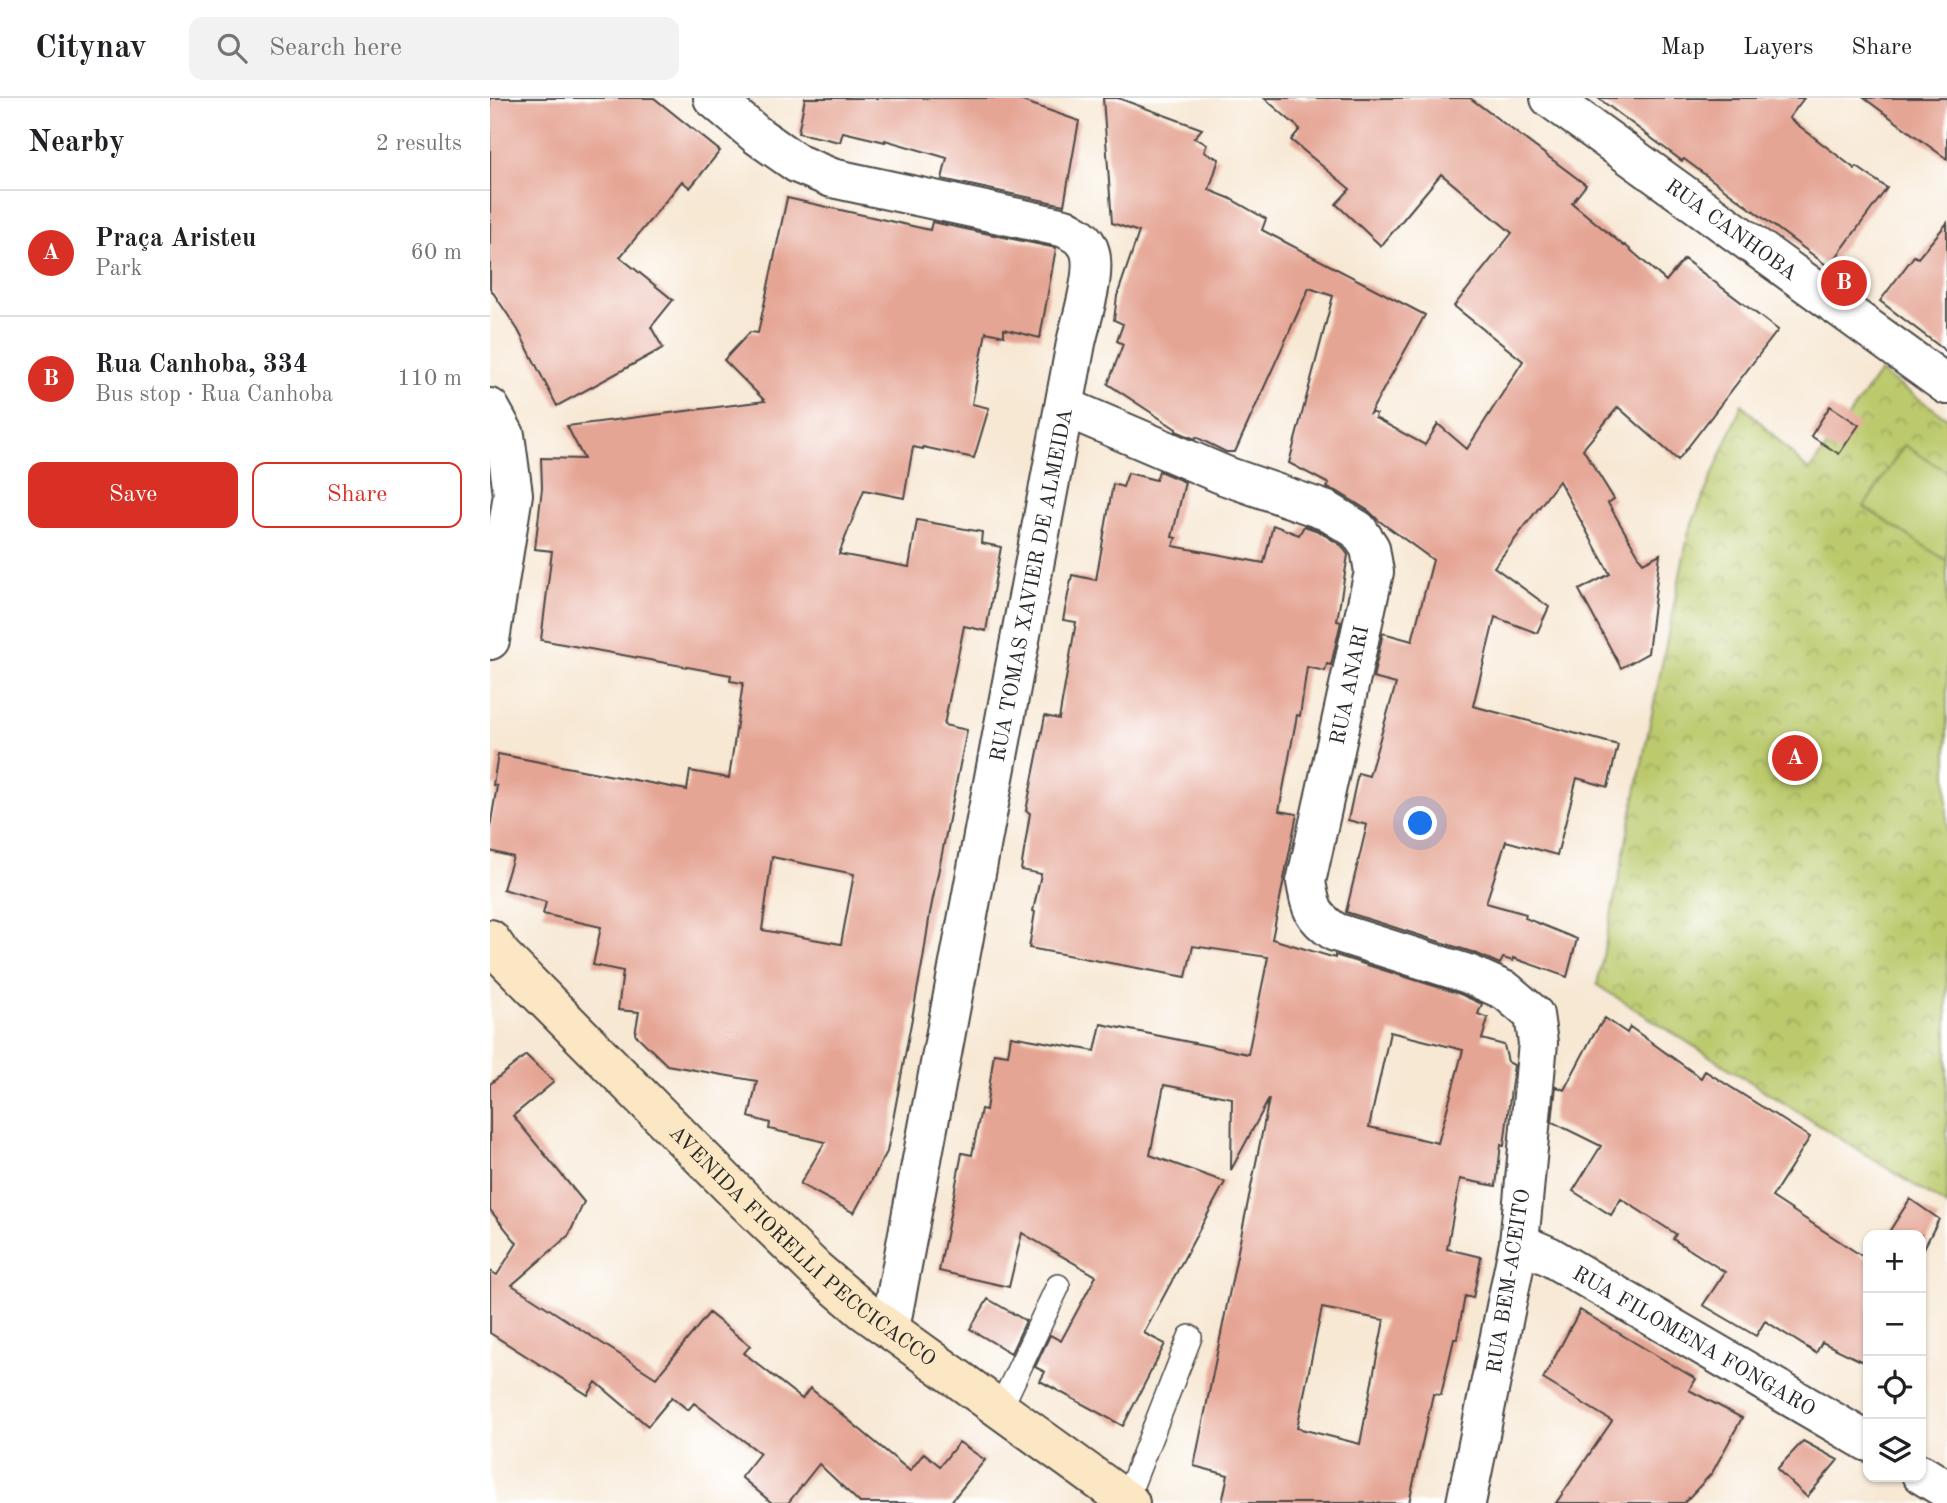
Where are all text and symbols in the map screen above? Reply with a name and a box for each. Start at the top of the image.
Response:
search box [189,17,679,80]
icon: search [213,29,251,67]
text: Citynav [35,32,147,65]
text: Search here [269,35,402,61]
text: Map [1661,36,1705,60]
text: Layers [1743,36,1813,60]
text: Share [1851,36,1912,60]
text: Nearby [28,128,125,158]
text: 2 results [376,132,462,155]
street label: RUA CANHOBA [1661,176,1800,285]
text: Praça Aristeu [95,226,256,252]
text: A [42,241,60,264]
text: 60 m [411,241,462,264]
text: Park [95,257,142,280]
pin: B [1821,257,1867,309]
text: Rua Canhoba, 334 [95,352,308,378]
text: B [43,367,59,390]
text: 110 m [397,367,462,390]
text: Bus stop · Rua Canhoba [95,383,333,406]
street label: RUA TOMAS XAVIER DE ALMEIDA [988,407,1077,764]
button: Save [28,462,238,528]
button: Share [252,462,462,528]
street label: RUA ANARI [1328,624,1373,747]
pin: A [1772,732,1818,784]
your location [1403,806,1437,840]
street label: AVENIDA FIORELLI PECCICACCO [665,1122,939,1371]
street label: RUA BEM-ACEITO [1485,1187,1534,1375]
map controls [1863,1230,1926,1482]
button: + [1863,1230,1926,1293]
street label: RUA FILOMENA FONGARO [1569,1263,1818,1421]
button: − [1863,1293,1926,1356]
button: locate [1863,1356,1926,1419]
button: layers [1863,1419,1926,1482]

